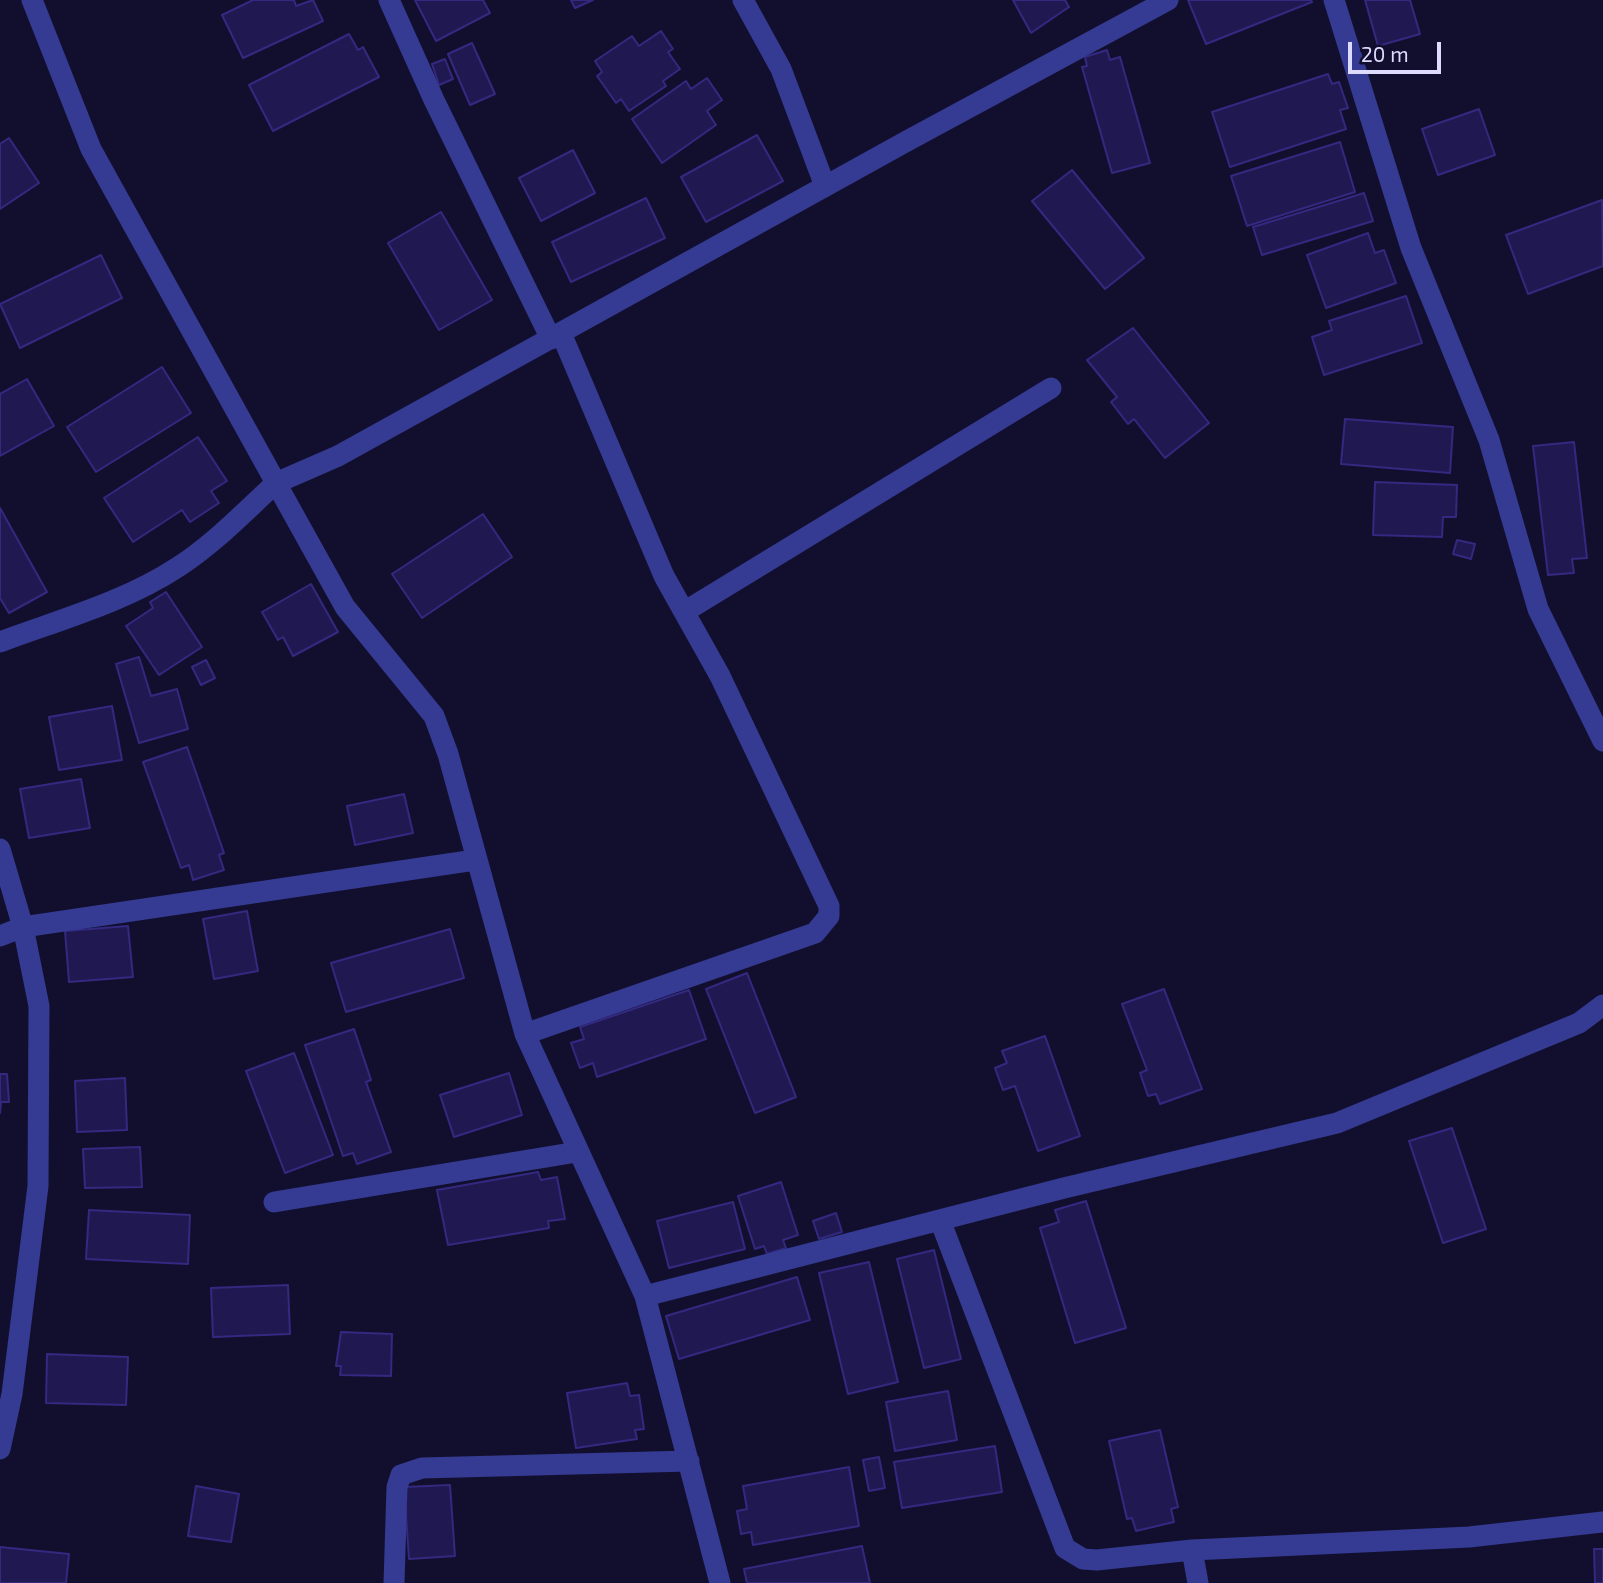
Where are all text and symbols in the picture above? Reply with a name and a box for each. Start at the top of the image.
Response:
scale bar [1351,28,1444,72]
text: 20 m [1361,41,1409,66]

